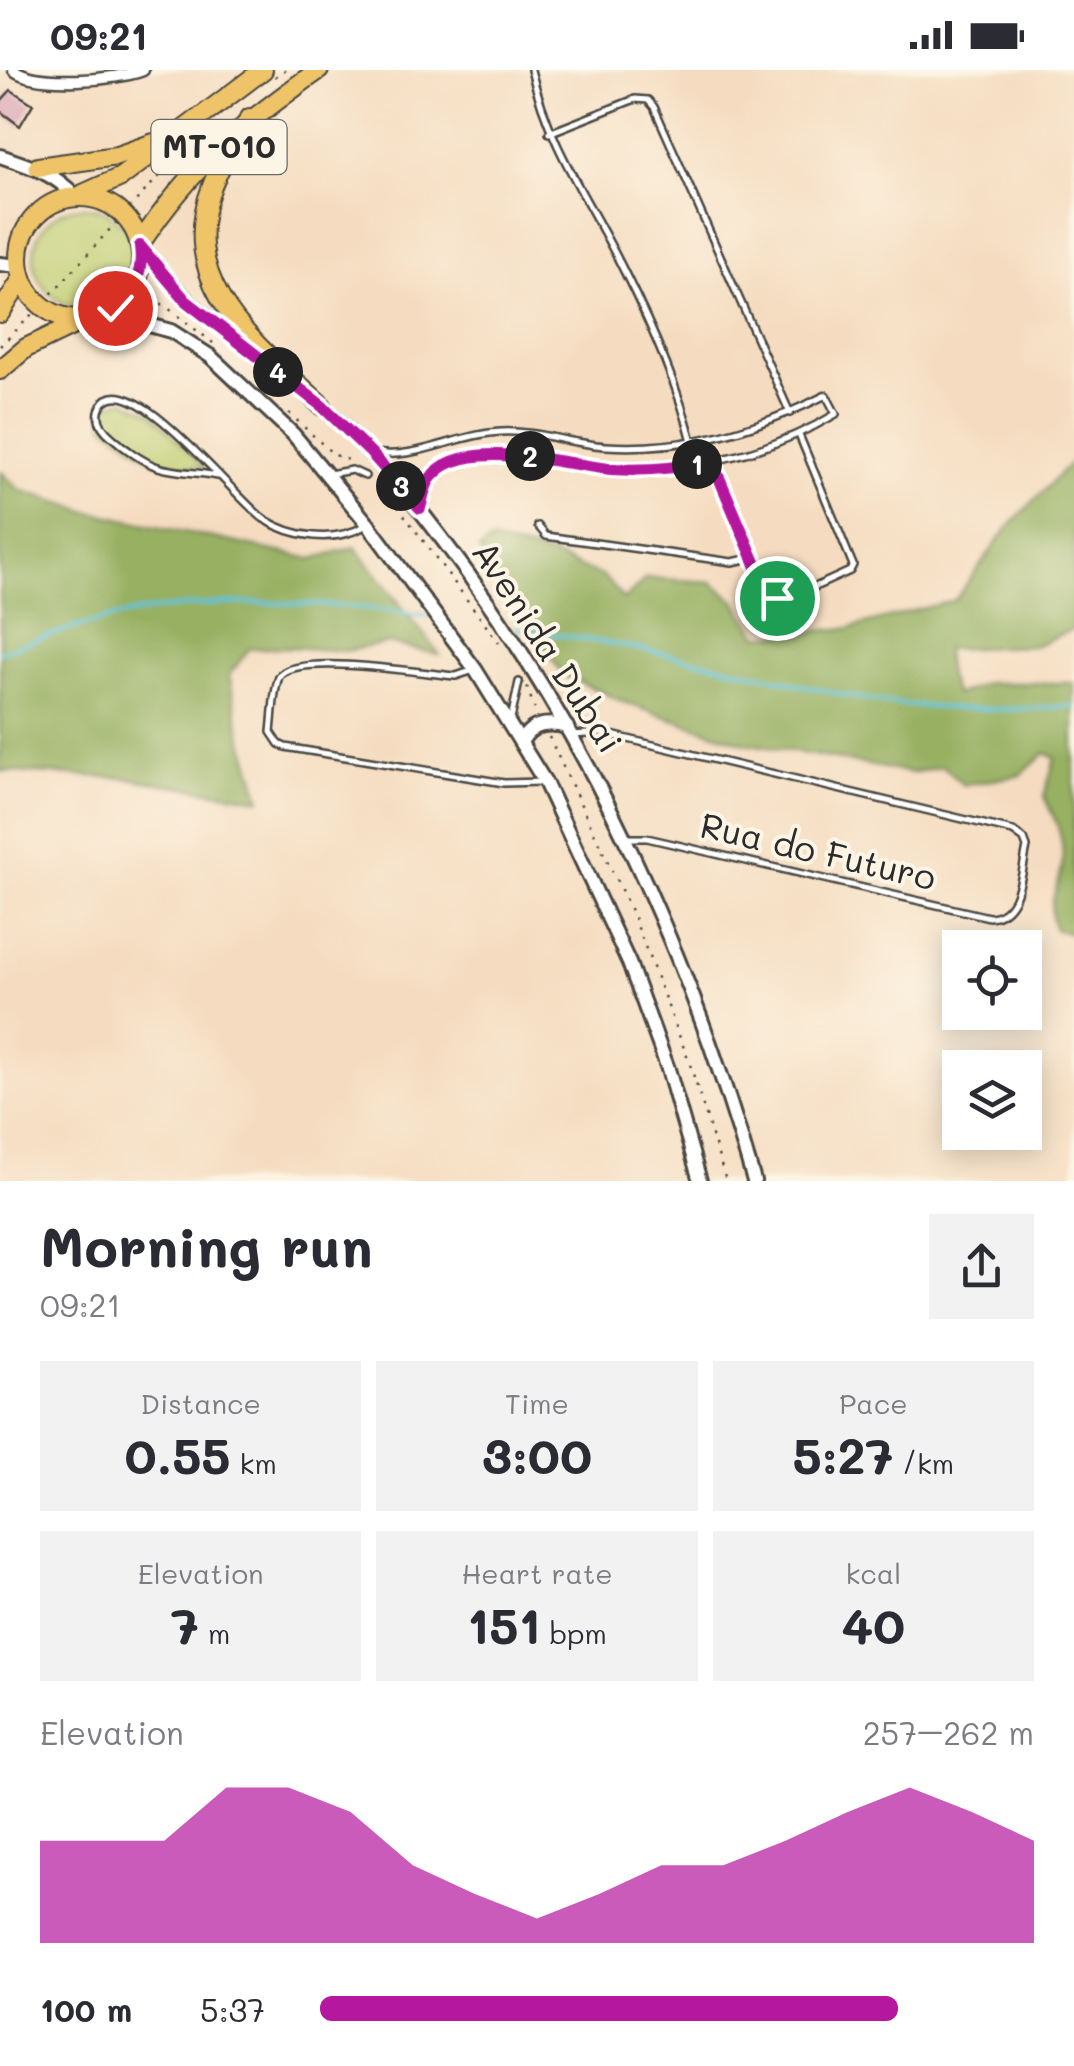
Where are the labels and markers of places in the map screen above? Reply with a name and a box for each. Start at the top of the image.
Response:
pin [73,266,158,351]
pin: 4 [253,347,303,397]
pin: 2 [505,431,555,481]
pin: 1 [672,439,722,489]
pin: 3 [376,461,426,511]
pin [735,556,820,641]

